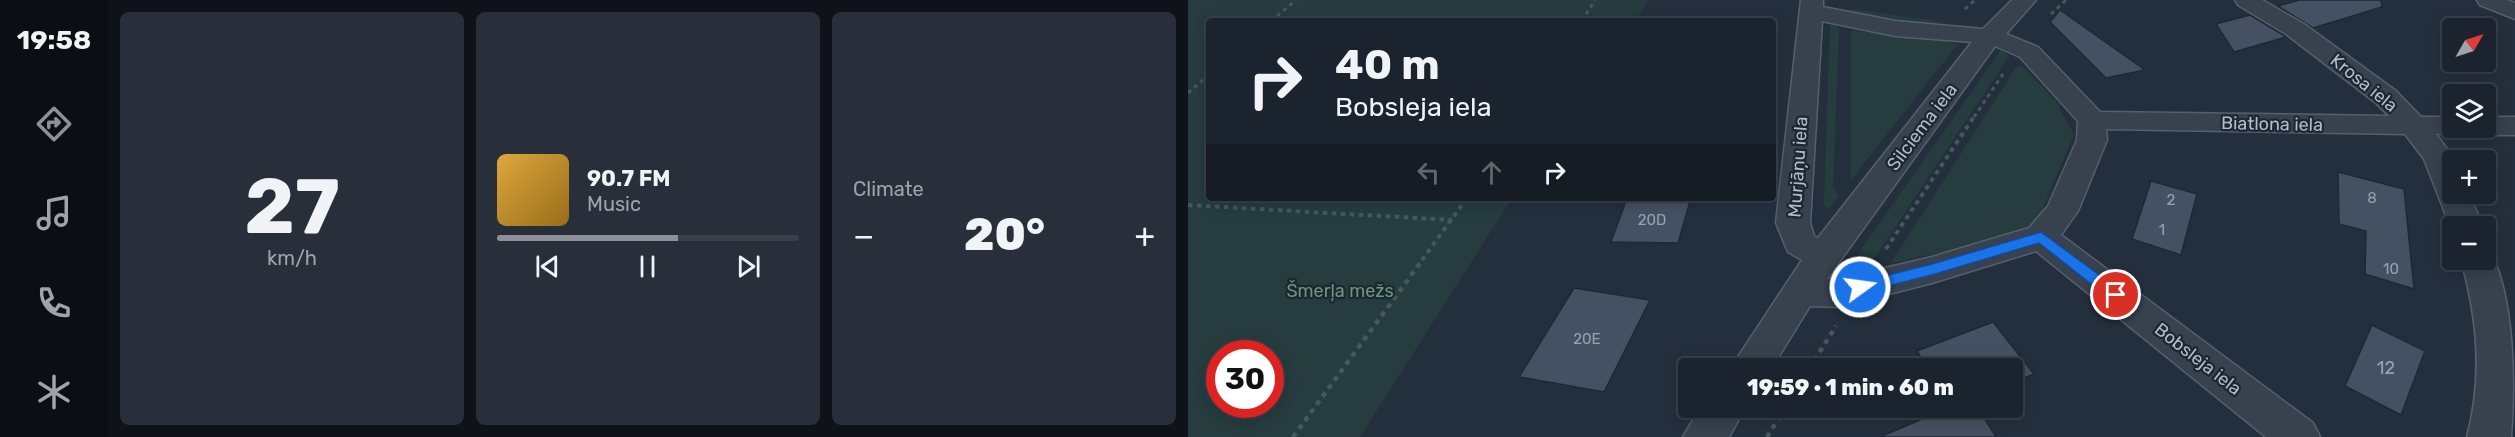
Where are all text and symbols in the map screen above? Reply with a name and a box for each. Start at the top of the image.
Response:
north arrow [2442,18,2496,72]
map controls [2442,18,2496,270]
text: 19:58 [17,24,91,56]
text: 40 m [1335,40,1440,90]
icon: right [1236,42,1314,120]
street label: Krosa iela [2326,49,2402,117]
street label: Silciema iela [1882,79,1962,175]
button: layers [2442,84,2496,138]
text: Bobsleja iela [1335,91,1492,123]
icon: directions [33,103,75,145]
street label: Biatlona iela [2221,112,2323,136]
street label: Murjāņu iela [1783,116,1813,218]
button: + [2442,150,2496,204]
icon: left [1412,156,1445,189]
icon: ahead [1475,156,1508,189]
icon: right [1538,156,1571,189]
text: 27 [244,160,340,253]
text: 90.7 FM [587,165,671,192]
text: Climate [853,177,924,201]
house number: 8 [2367,189,2377,207]
house number: 2 [2167,191,2176,209]
icon: music [33,192,75,234]
text: Music [587,192,641,216]
text: 20° [964,208,1045,261]
house number: 20D [1638,211,1666,229]
text: − [853,216,874,255]
text: + [1134,216,1155,255]
button: − [2442,216,2496,270]
house number: 1 [2159,221,2165,239]
text: km/h [267,246,317,270]
icon: previous [531,250,564,283]
icon: pause [631,250,664,283]
icon: next [732,250,765,283]
position arrow [1828,255,1892,319]
house number: 10 [2383,260,2399,278]
pin [2090,269,2141,320]
icon: arrive [2099,278,2132,311]
park label: Šmerļa mežs [1286,280,1394,302]
icon: phone [33,282,75,324]
street label: Bobsleja iela [2150,318,2246,400]
house number: 20E [1573,330,1601,348]
speed limit sign: 30 [1206,340,1284,418]
house number: 12 [2377,357,2395,379]
icon: climate [33,371,75,413]
text: 19:59 · 1 min · 60 m [1747,374,1954,401]

